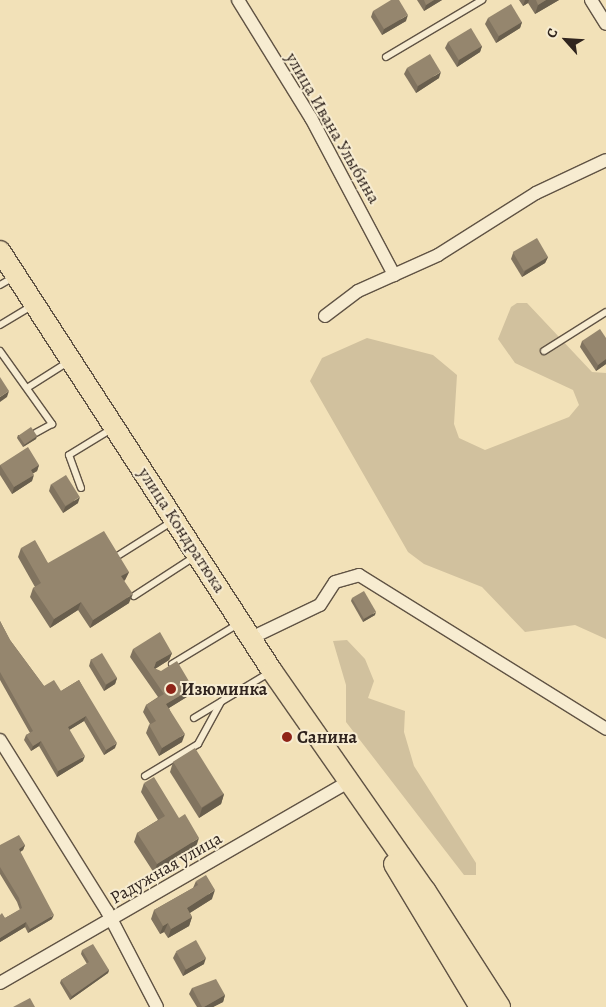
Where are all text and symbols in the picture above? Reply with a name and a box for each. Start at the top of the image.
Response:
north arrow [541,15,591,65]
text: С [542,25,562,41]
street label: улица Ивана Улыбина [281,49,385,207]
street label: улица Кондратюка [133,463,231,597]
place label: Изюминка [181,678,267,700]
marker: Изюминка [165,683,177,695]
place label: Санина [297,726,357,748]
marker: Санина [281,731,293,743]
street label: Радужная улица [106,827,226,909]

